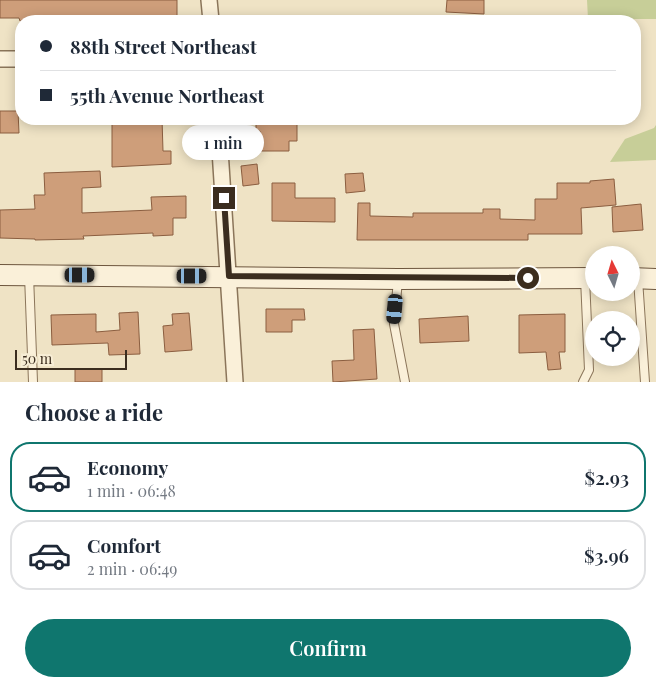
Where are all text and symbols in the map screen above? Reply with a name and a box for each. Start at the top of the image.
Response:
text: 88th Street Northeast [70,33,257,59]
text: 55th Avenue Northeast [70,82,264,108]
callout: 1 min [183,126,265,160]
text: 1 min [204,132,242,153]
route end [213,187,235,209]
north arrow [585,246,640,301]
map controls [585,246,640,366]
route start [517,267,539,289]
car [65,268,95,283]
car [177,269,207,284]
car [386,293,403,325]
button: locate [585,311,640,366]
scale bar [15,347,128,370]
text: 50 m [22,349,52,368]
text: Choose a ride [25,397,163,427]
text: Economy [87,454,168,480]
icon: car [27,455,72,500]
text: $2.93 [585,464,629,490]
text: 1 min · 06:48 [87,480,176,501]
text: Comfort [87,532,161,558]
icon: car [27,533,72,578]
text: $3.96 [584,542,629,568]
text: 2 min · 06:49 [87,558,177,579]
button: Confirm [25,619,631,677]

